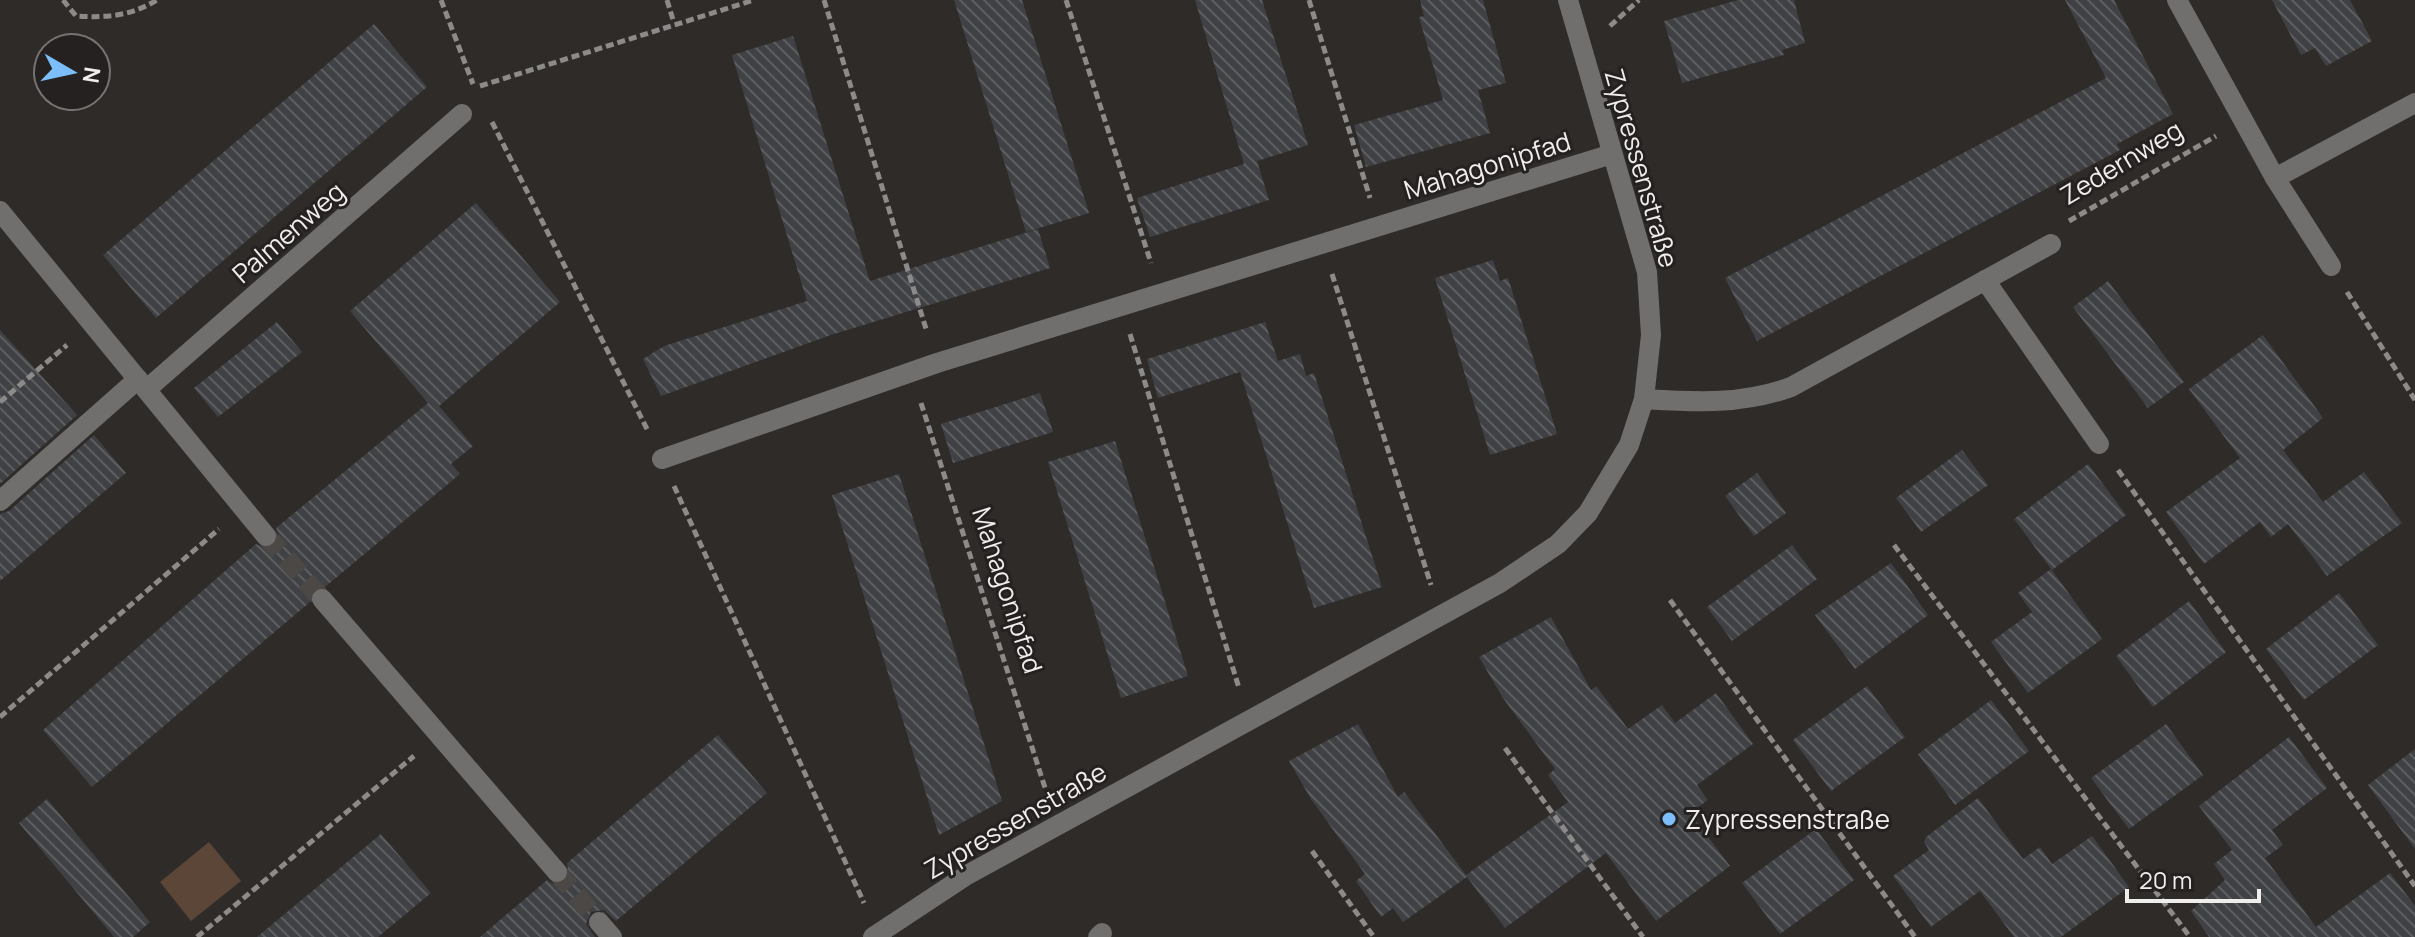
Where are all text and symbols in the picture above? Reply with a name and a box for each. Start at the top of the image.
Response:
north arrow [32,32,112,112]
street label: Zypressenstraße [1596,64,1688,272]
text: N [76,65,108,85]
street label: Zedernweg [2053,111,2189,213]
street label: Mahagonipfad [1399,123,1575,207]
street label: Palmenweg [224,173,352,291]
street label: Mahagonipfad [964,502,1052,678]
street label: Zypressenstraße [917,753,1113,887]
place label: Zypressenstraße [1685,801,1890,837]
marker: Zypressenstraße [1660,810,1678,828]
scale bar [2127,853,2259,903]
text: 20 m [2139,863,2192,896]

